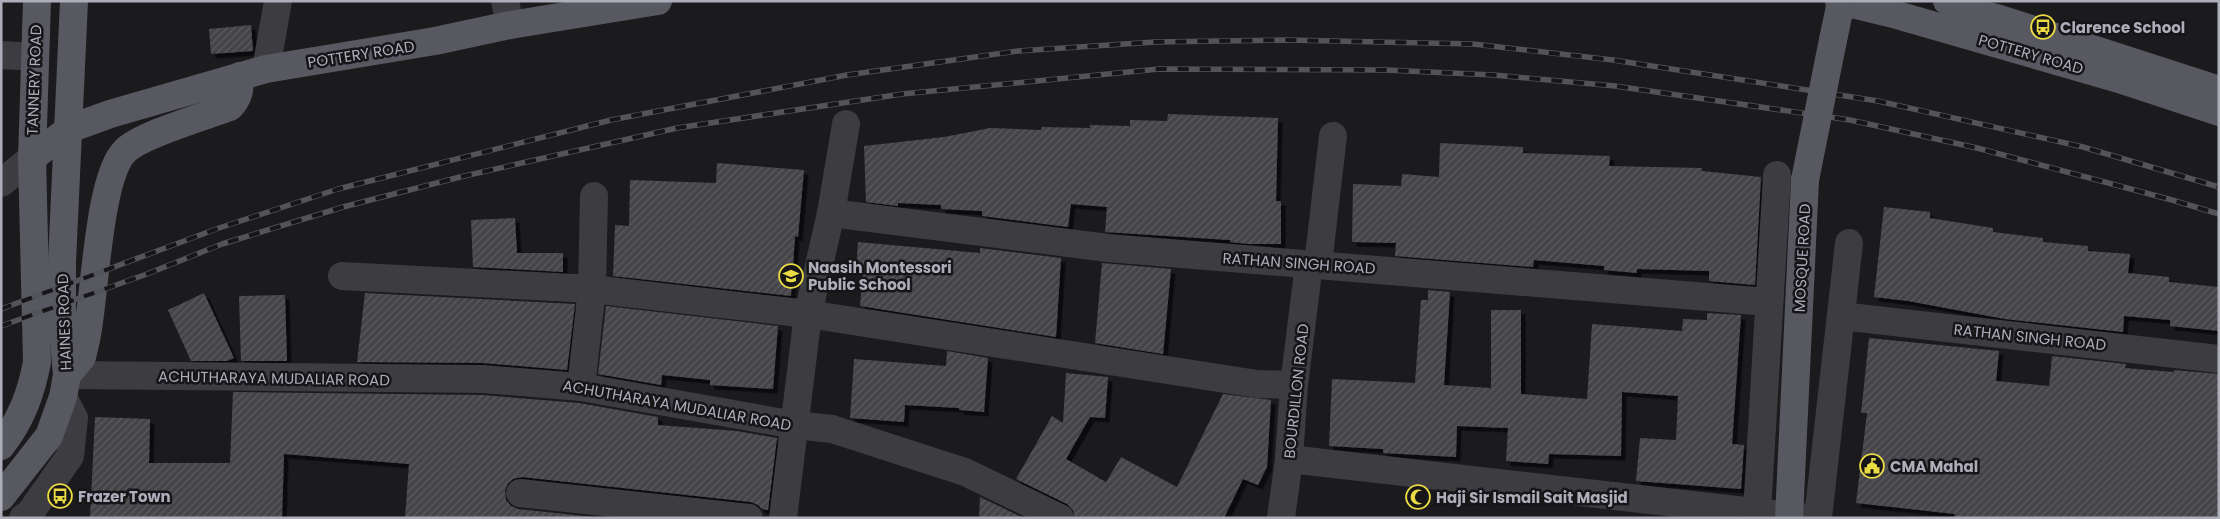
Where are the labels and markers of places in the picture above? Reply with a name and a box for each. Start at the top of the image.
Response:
bus stop icon: Clarence School [2030,14,2056,40]
place label: Clarence School [2060,17,2185,38]
place label: Naasih Montessori Public School [808,257,952,295]
school or university icon: Naasih Montessori Public School [778,263,804,289]
public building icon: CMA Mahal [1859,453,1885,479]
place label: CMA Mahal [1890,456,1978,477]
bus stop icon: Frazer Town [47,483,73,509]
mosque icon: Haji Sir Ismail Sait Masjid [1405,484,1431,510]
place label: Frazer Town [78,486,171,507]
place label: Haji Sir Ismail Sait Masjid [1436,487,1628,508]

